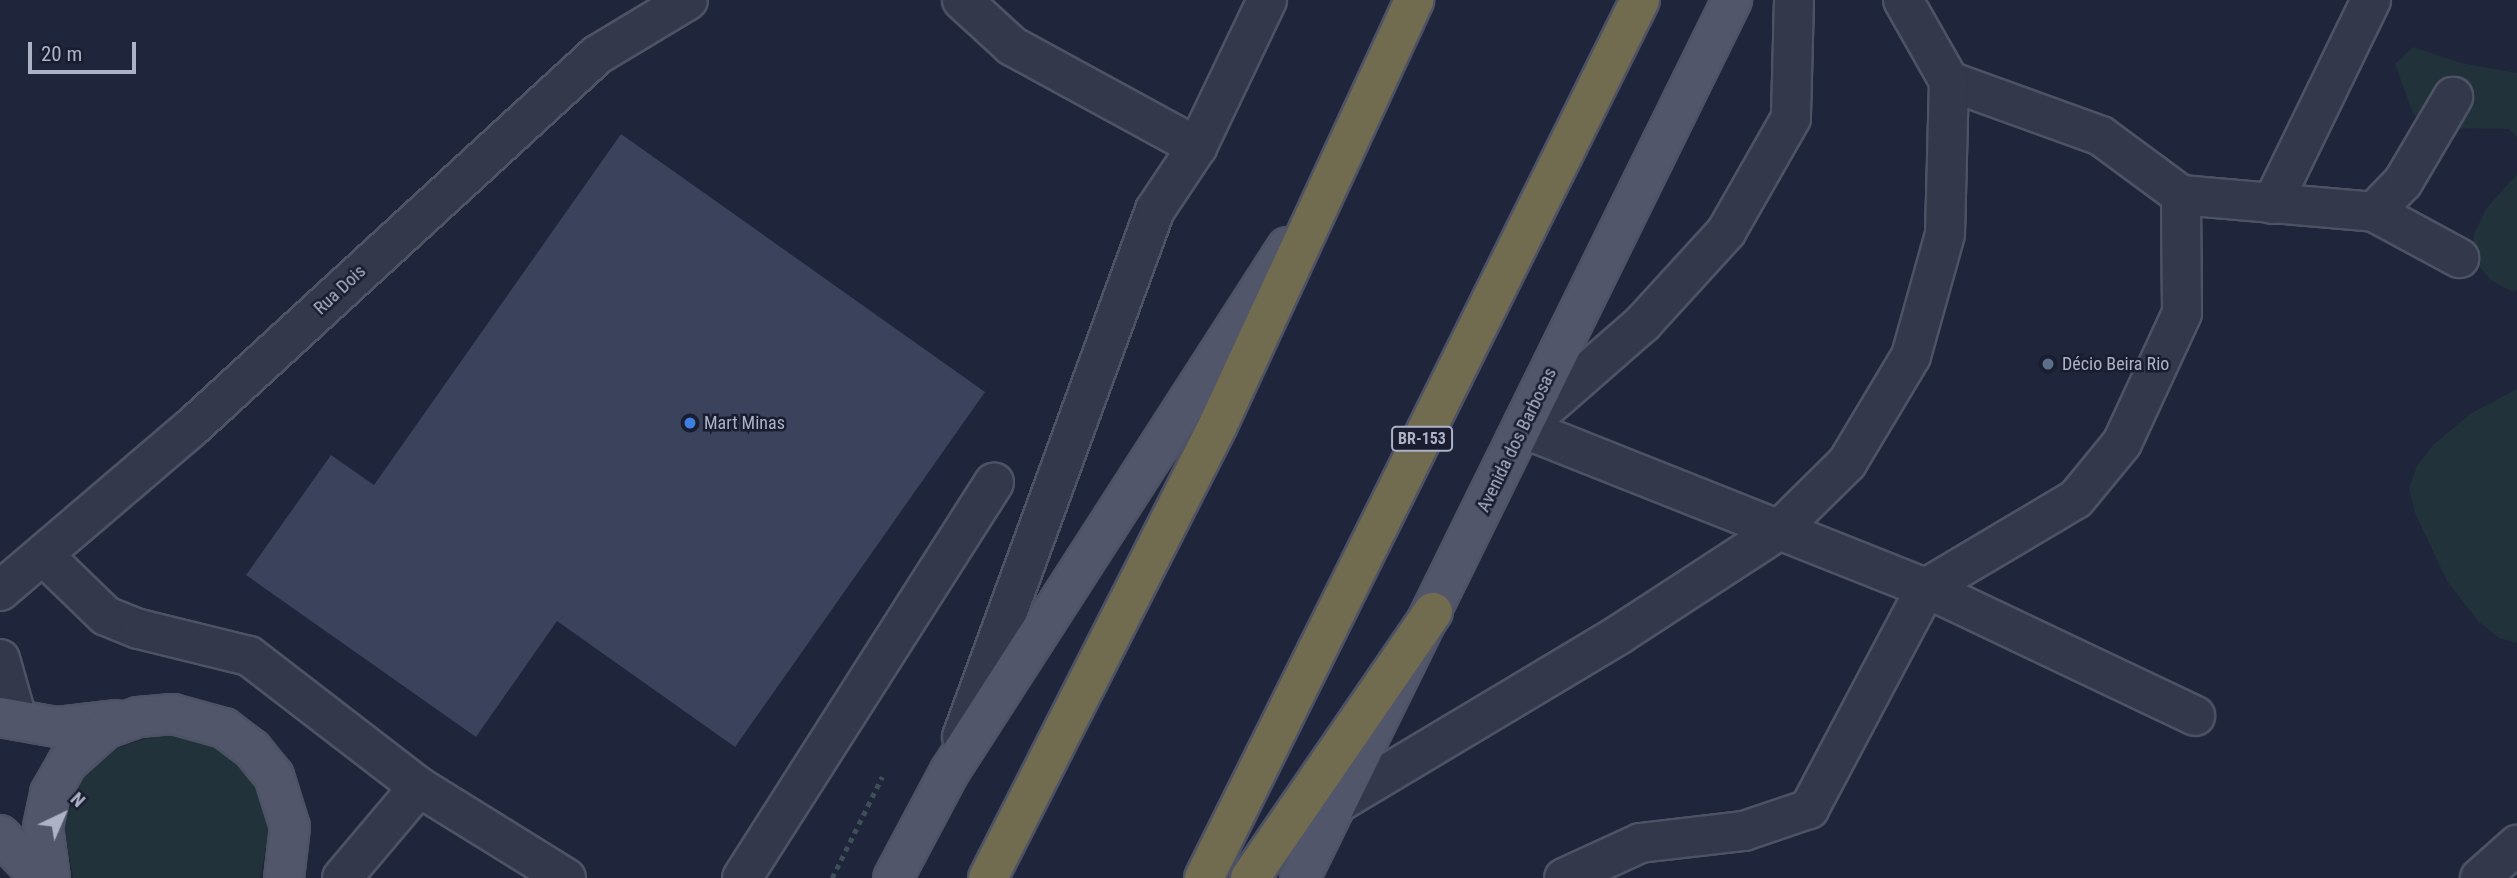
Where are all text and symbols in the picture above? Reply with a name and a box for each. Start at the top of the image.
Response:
scale bar [32,28,140,72]
text: 20 m [41,42,82,66]
street label: Rua Dois [310,261,370,319]
place label: Décio Beira Rio [2062,353,2169,375]
marker: Décio Beira Rio [2040,356,2056,372]
street label: Avenida dos Barbosas [1473,364,1561,516]
place label: Mart Minas [704,412,785,434]
marker: Mart Minas [682,415,698,431]
road number: BR-153 [1390,426,1454,452]
north arrow [28,780,98,850]
text: N [66,787,90,812]

